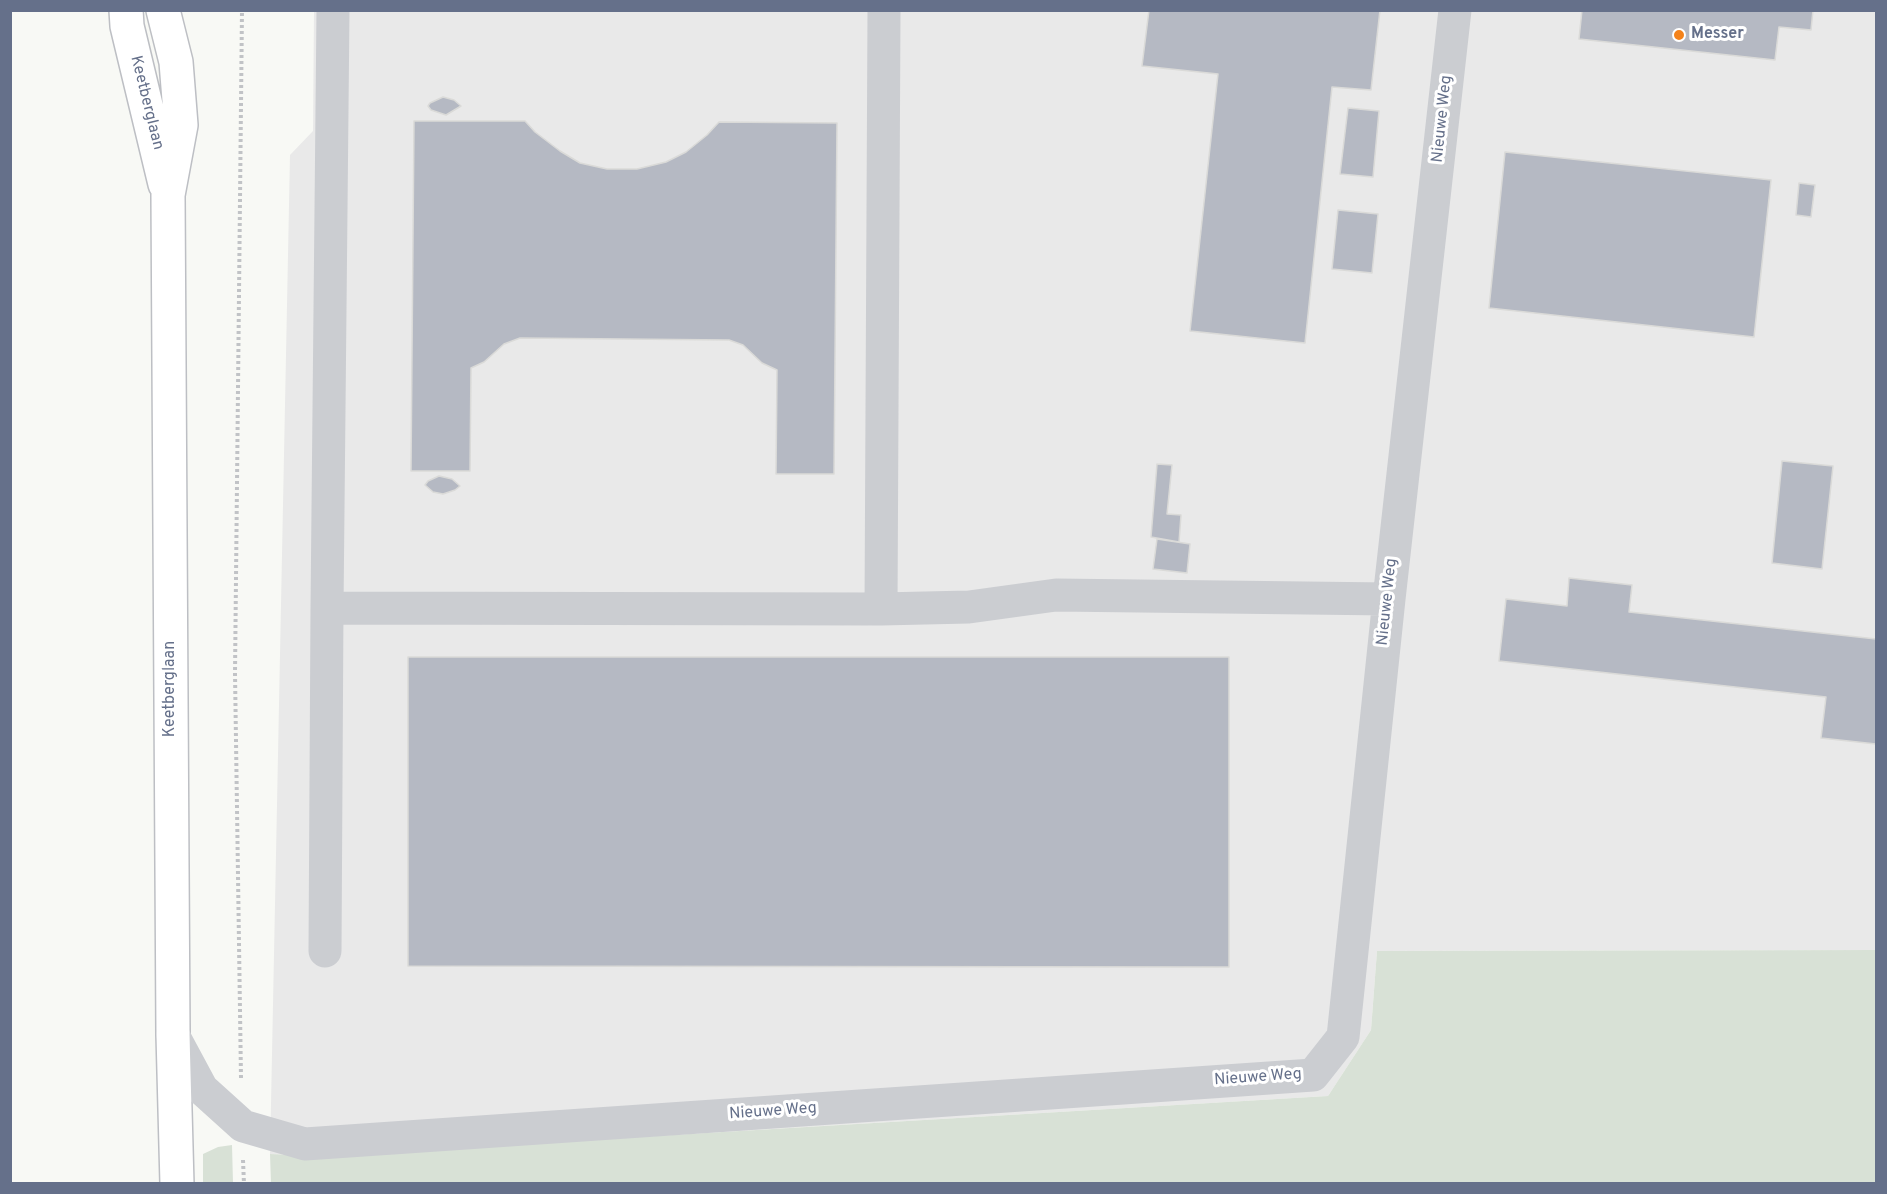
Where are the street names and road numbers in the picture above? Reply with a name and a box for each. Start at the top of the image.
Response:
street label: Keetberglaan [125,54,167,152]
street label: Nieuwe Weg [1429,74,1457,164]
street label: Nieuwe Weg [1374,557,1402,647]
street label: Keetberglaan [161,641,181,737]
street label: Nieuwe Weg [1214,1065,1302,1091]
street label: Nieuwe Weg [729,1099,817,1125]

